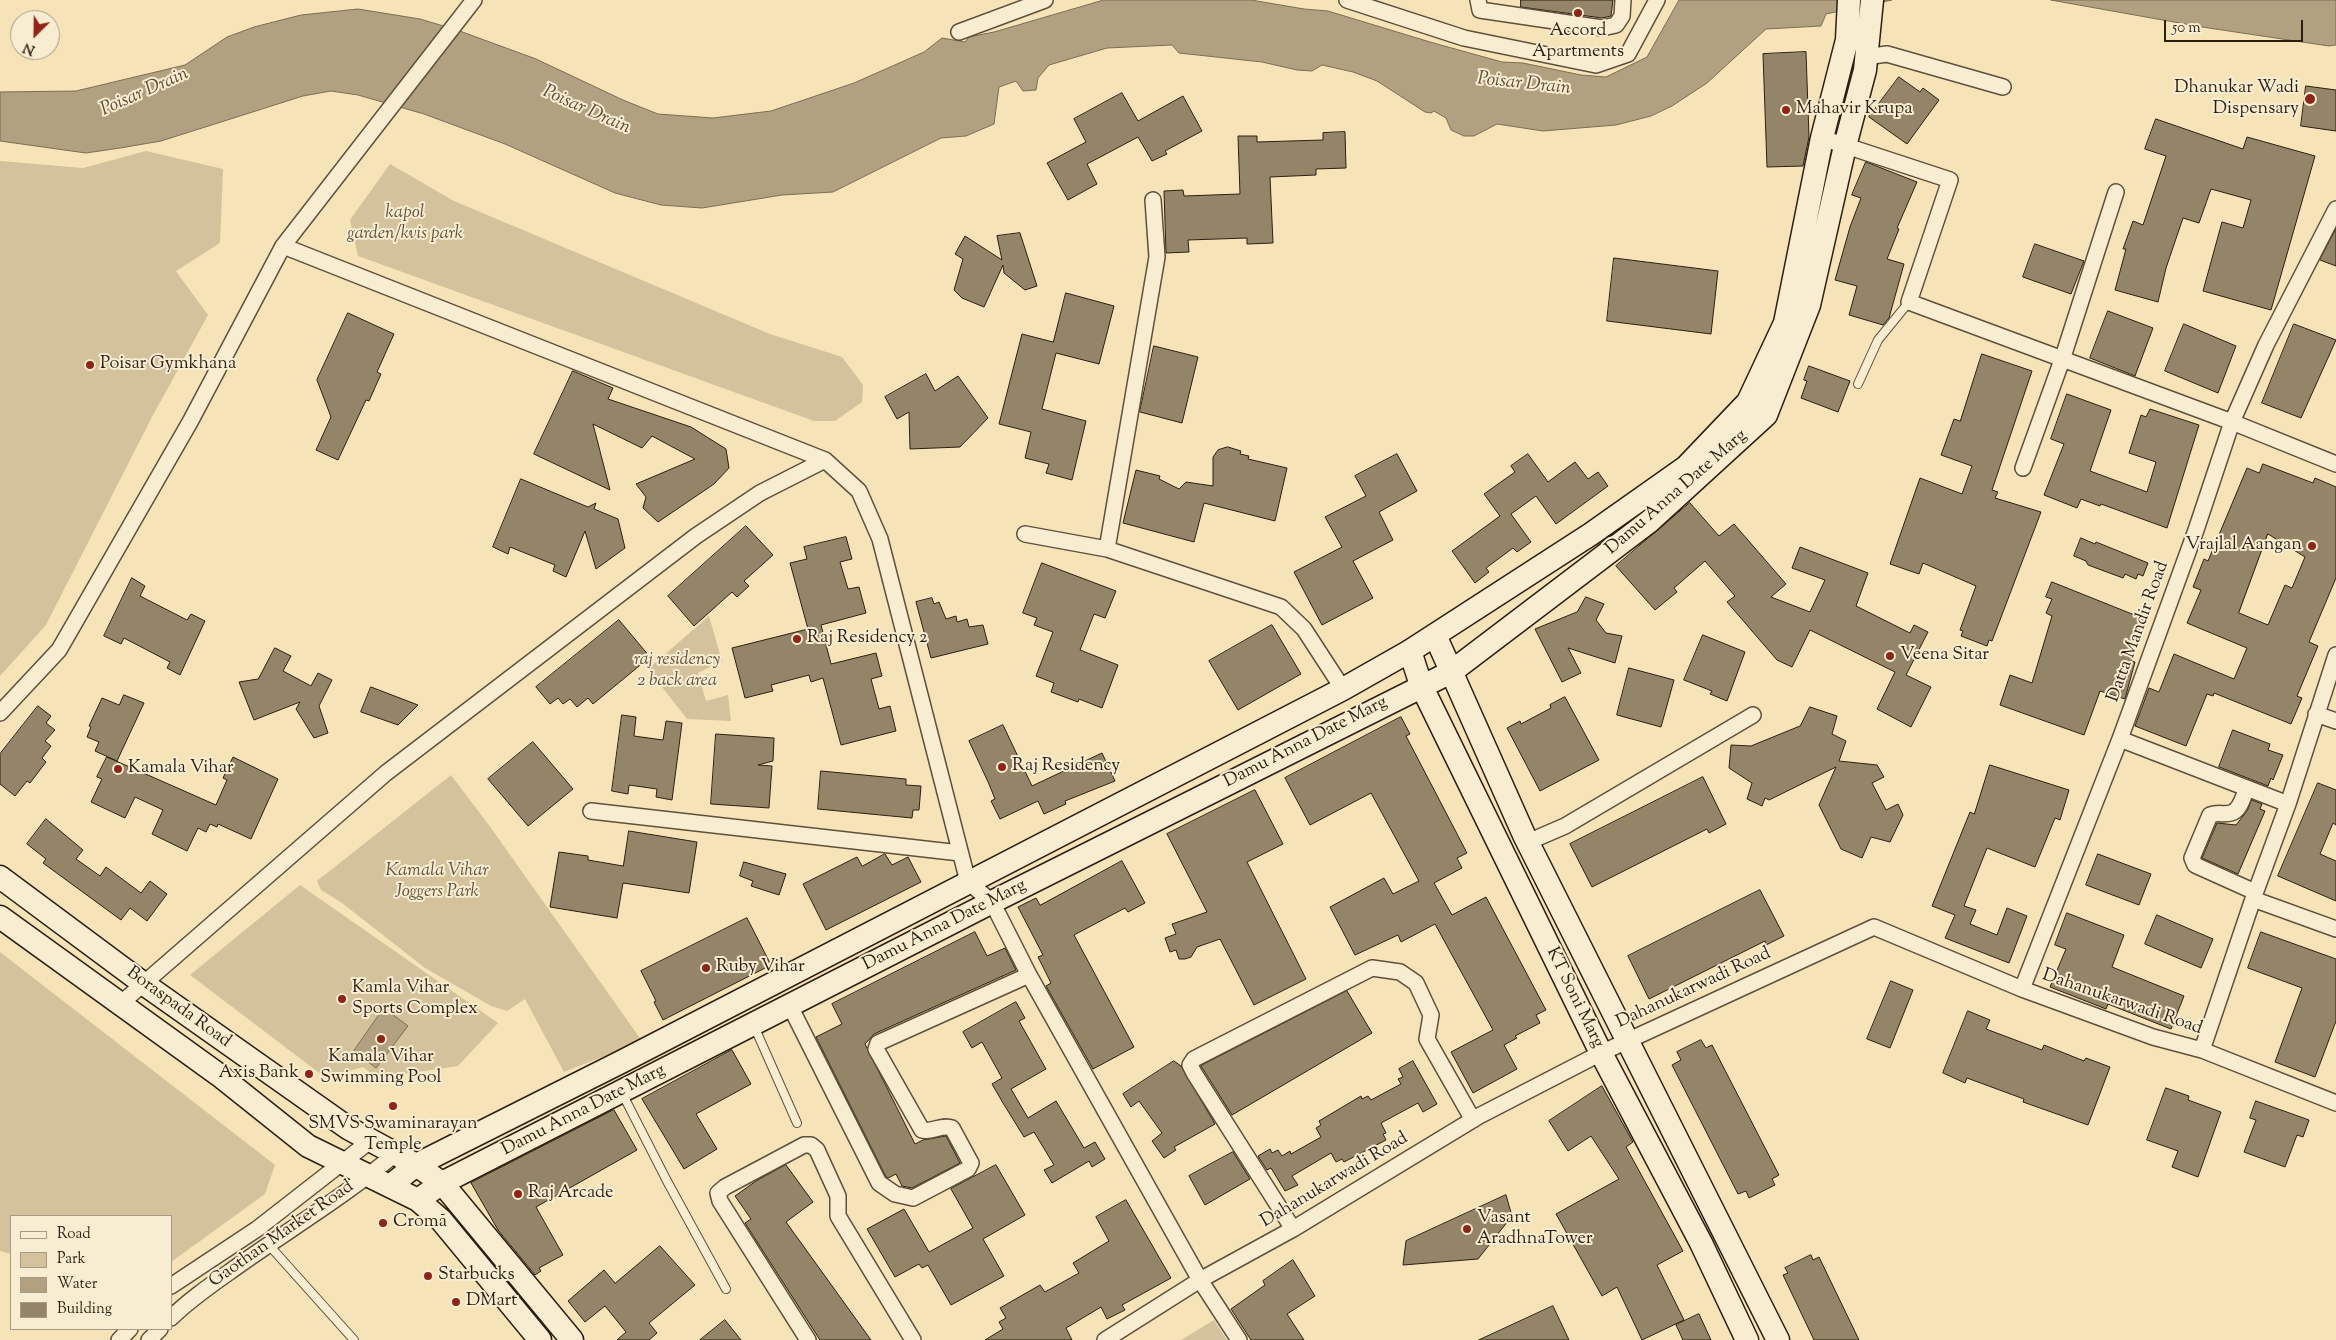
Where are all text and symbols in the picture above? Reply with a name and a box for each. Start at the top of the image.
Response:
marker: Accord Apartments [1572,7,1584,19]
north arrow [10,10,60,60]
scale bar [2166,10,2305,42]
text: 50 m [2172,18,2201,39]
place label: Accord Apartments [1532,21,1624,64]
text: N [20,36,39,59]
water label: Poisar Drain [98,64,192,122]
water label: Poisar Drain [1476,69,1572,101]
place label: Dhanukar Wadi Dispensary [2174,78,2299,120]
water label: Poisar Drain [539,82,633,140]
marker: Dhanukar Wadi Dispensary [2303,92,2317,106]
place label: Mahavir Krupa [1796,99,1913,121]
marker: Mahavir Krupa [1780,104,1792,116]
park label: kapol garden/kvis park [347,203,463,245]
place label: Poisar Gymkhana [100,354,236,376]
marker: Poisar Gymkhana [84,359,96,371]
street label: Damu Anna Date Marg [1602,426,1752,560]
place label: Vrajlal Aangan [2185,535,2302,557]
marker: Vrajlal Aangan [2306,540,2318,552]
street label: Datta Mandir Road [2103,559,2175,705]
place label: Raj Residency 2 [807,628,927,650]
marker: Raj Residency 2 [791,633,803,645]
place label: Veena Sitar [1900,645,1989,667]
park label: raj residency 2 back area [634,650,720,692]
marker: Veena Sitar [1884,650,1896,662]
street label: Damu Anna Date Marg [1221,692,1391,794]
place label: Raj Residency [1012,756,1120,778]
place label: Kamala Vihar [128,758,234,780]
marker: Raj Residency [996,761,1008,773]
marker: Kamala Vihar [112,763,124,775]
park label: Kamala Vihar Joggers Park [385,861,489,904]
street label: Damu Anna Date Marg [860,875,1030,977]
street label: KT Soni Marg [1540,944,1608,1052]
street label: Dahanukarwadi Road [1613,944,1775,1034]
place label: Ruby Vihar [716,957,805,979]
marker: Ruby Vihar [700,962,712,974]
street label: Boraspada Road [121,963,235,1053]
street label: Dahanukarwadi Road [2039,965,2205,1041]
place label: Kamla Vihar Sports Complex [352,978,478,1021]
marker: Kamla Vihar Sports Complex [336,993,348,1005]
marker: Kamala Vihar Swimming Pool [375,1033,387,1045]
place label: Kamala Vihar Swimming Pool [320,1047,442,1090]
street label: Damu Anna Date Marg [499,1060,669,1162]
place label: Axis Bank [218,1063,299,1085]
marker: Axis Bank [303,1068,315,1080]
marker: SMVS Swaminarayan Temple [387,1100,399,1112]
place label: SMVS Swaminarayan Temple [308,1114,478,1156]
street label: Dahanukarwadi Road [1257,1128,1413,1234]
street label: Gaothan Market Road [206,1177,358,1293]
place label: Raj Arcade [528,1183,613,1205]
marker: Raj Arcade [512,1188,524,1200]
place label: Vasant AradhnaTower [1477,1208,1593,1250]
place label: Cromā [393,1212,447,1234]
legend [10,1215,172,1330]
marker: Cromā [377,1217,389,1229]
marker: Vasant AradhnaTower [1461,1223,1473,1235]
text: Road [57,1224,91,1245]
text: Park [57,1249,86,1270]
place label: Starbucks [438,1265,515,1287]
marker: Starbucks [422,1270,434,1282]
text: Water [57,1274,97,1295]
place label: DMart [466,1291,517,1313]
marker: DMart [450,1296,462,1308]
text: Building [57,1299,112,1320]

